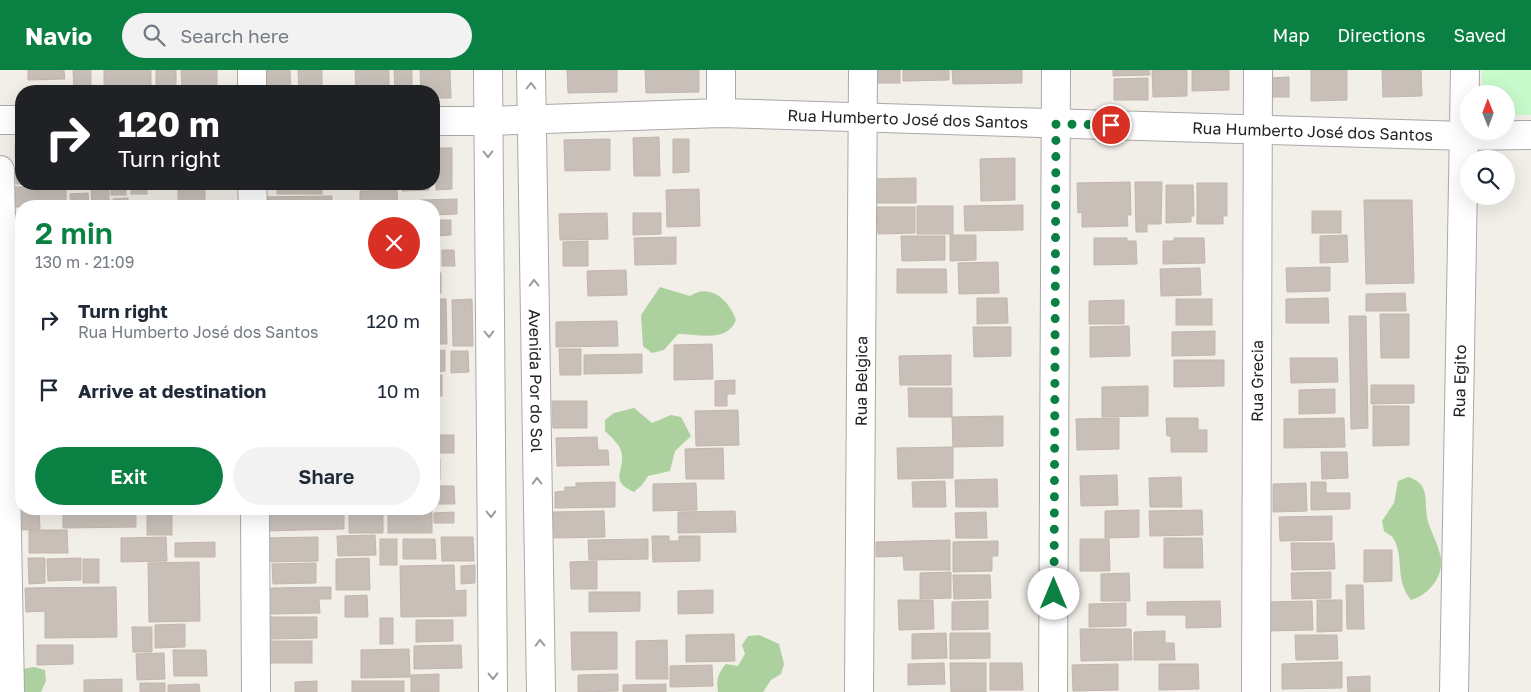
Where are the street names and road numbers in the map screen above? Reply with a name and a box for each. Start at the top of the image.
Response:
street label: Rua Humberto José dos Santos [787,105,1028,132]
street label: Rua Humberto José dos Santos [1192,118,1433,145]
street label: Avenida Por do Sol [525,309,547,453]
street label: Rua Belgica [851,336,871,426]
street label: Rua Grecia [1247,340,1267,422]
street label: Rua Egito [1449,344,1470,418]

